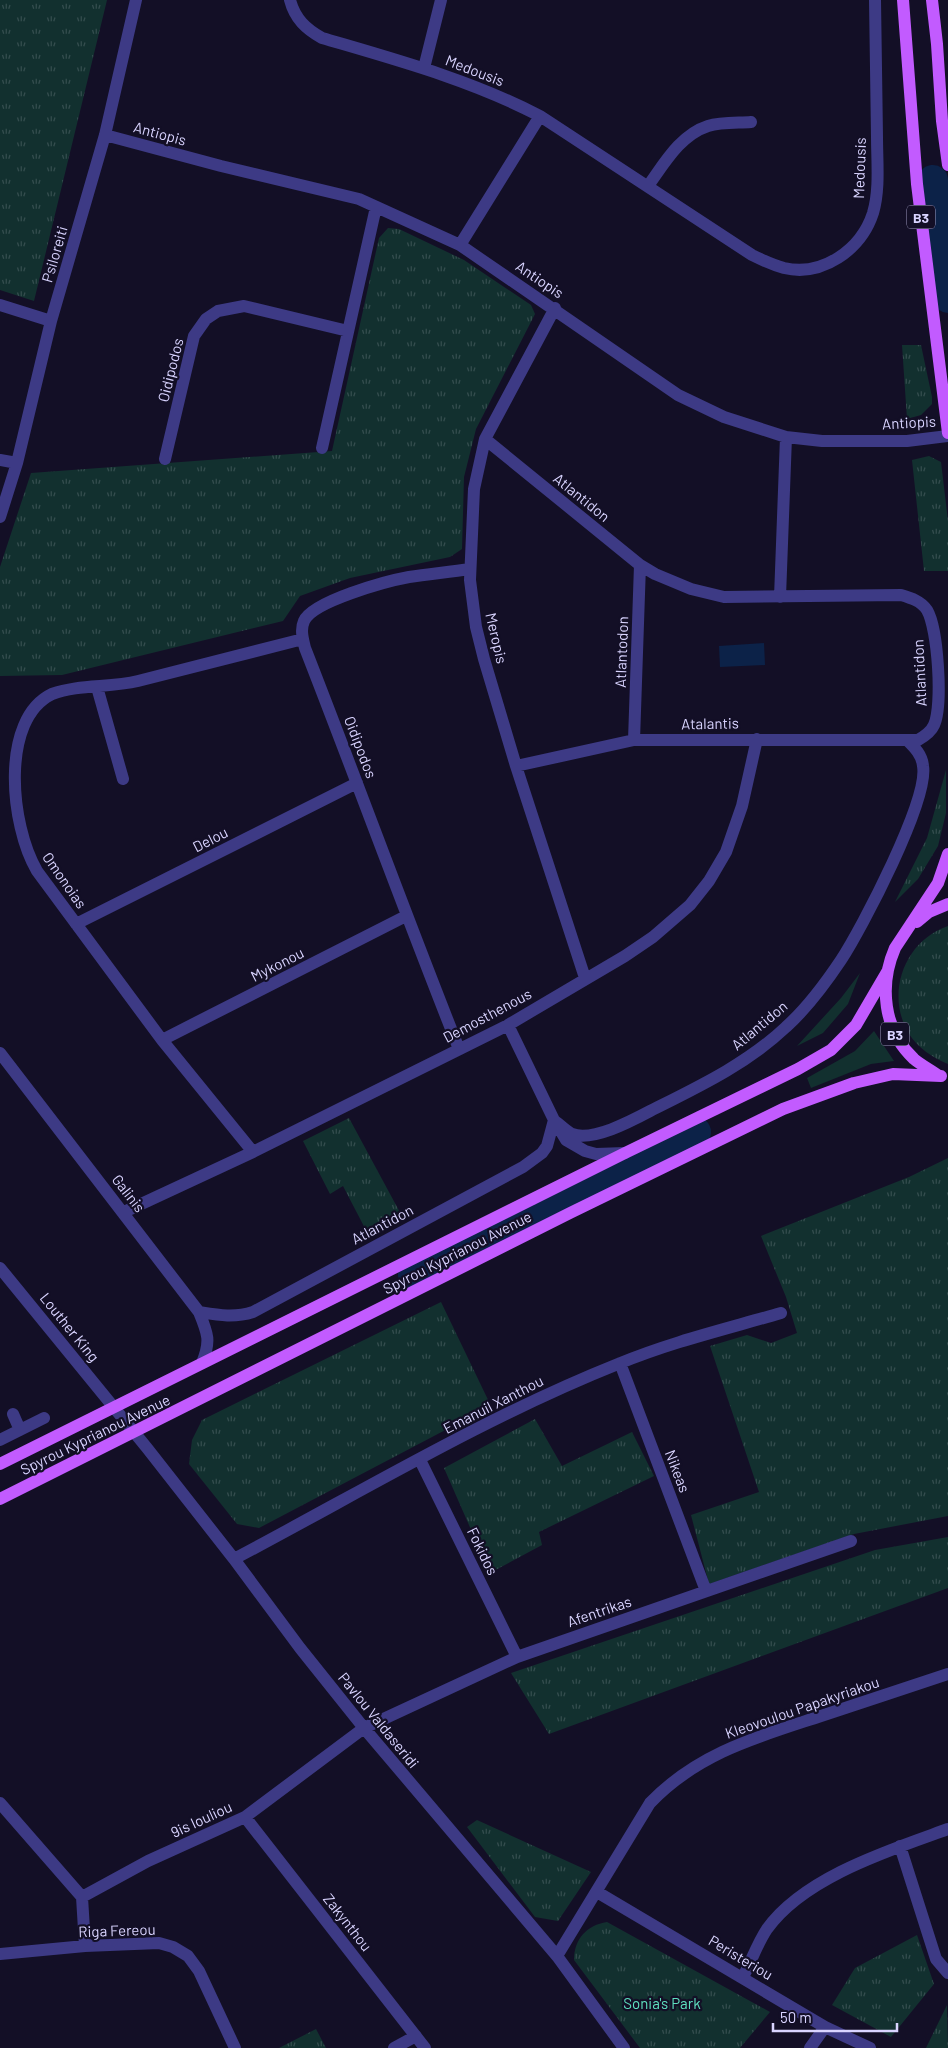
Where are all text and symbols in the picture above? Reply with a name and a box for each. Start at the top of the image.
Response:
street label: Medousis [443,51,507,89]
street label: Antiopis [132,117,188,149]
street label: Medousis [849,137,869,199]
road number: B3 [907,206,935,228]
street label: Psiloreiti [37,224,71,284]
street label: Antiopis [513,256,567,302]
street label: Oidipodos [153,336,187,404]
street label: Antiopis [882,412,936,432]
street label: Atlantidon [550,469,614,525]
street label: Meropis [482,611,512,665]
street label: Atlantodon [611,616,631,688]
street label: Atlantidon [908,639,930,707]
street label: Oidipodos [341,713,381,781]
street label: Atalantis [681,713,739,733]
street label: Delou [189,823,231,855]
street label: Omonoias [39,848,91,912]
street label: Mykonou [247,943,307,985]
street label: Demosthenous [440,984,534,1046]
street label: Atlantidon [727,996,791,1054]
road number: B3 [881,1022,909,1046]
street label: Galinis [109,1170,149,1216]
street label: Atlantidon [348,1200,416,1248]
street label: Spyrou Kyprianou Avenue [380,1207,534,1297]
street label: Louther King [37,1289,103,1365]
street label: Emanuil Xanthou [440,1371,546,1437]
street label: Spyrou Kyprianou Avenue [17,1390,173,1478]
street label: Nikeas [662,1447,694,1495]
street label: Fokidos [464,1524,502,1578]
street label: Afentrikas [565,1592,633,1630]
street label: Pavlou Valdaseridi [335,1669,423,1771]
street label: Kleovoulou Papakyriakou [723,1672,881,1742]
street label: 9is Iouliou [168,1797,234,1841]
street label: Zakynthou [320,1890,376,1954]
street label: Riga Fereou [78,1920,156,1940]
street label: Peristeriou [706,1931,776,1983]
park label: Sonia's Park [623,1994,701,2012]
scale bar [773,2000,897,2032]
text: 50 m [780,2008,812,2026]

